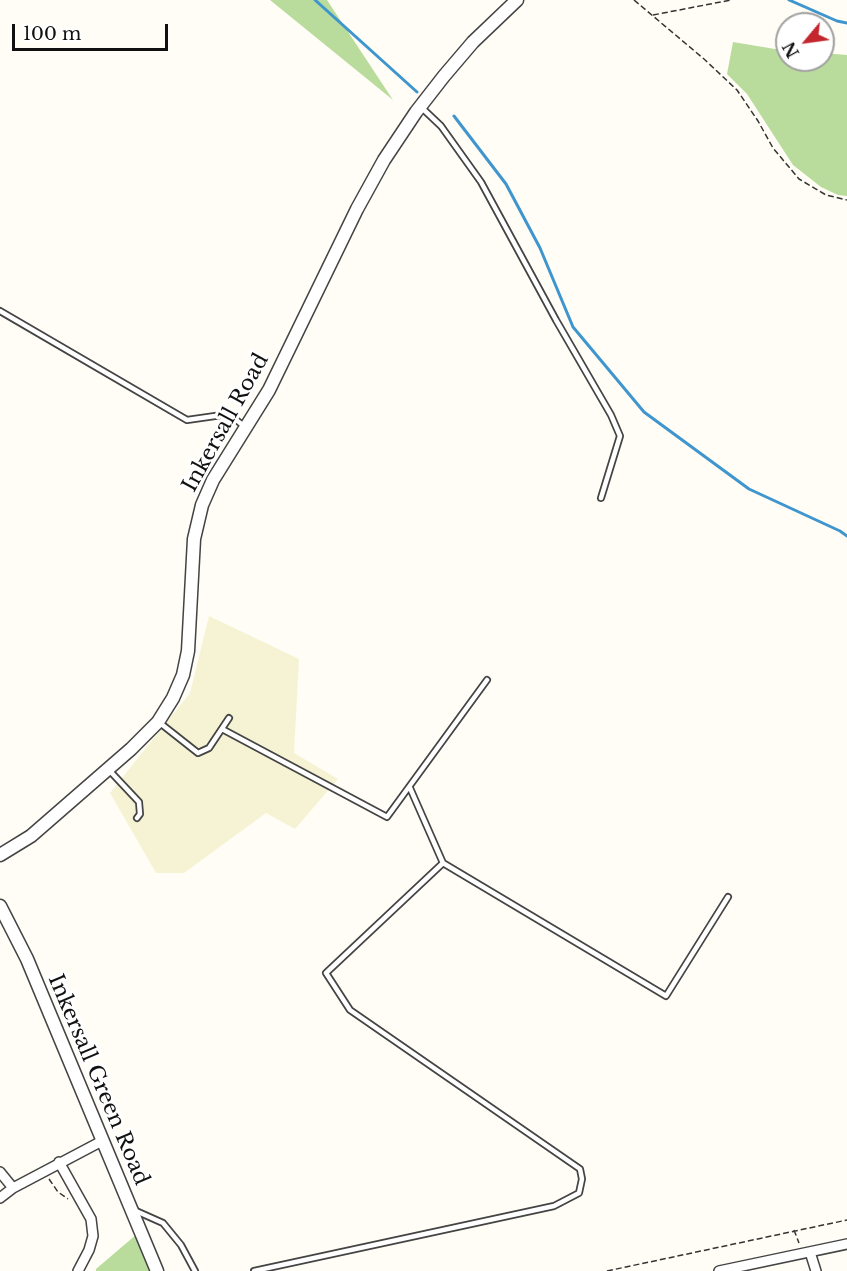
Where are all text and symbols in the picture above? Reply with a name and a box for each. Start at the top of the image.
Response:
scale bar [15,12,171,50]
north arrow [775,12,835,72]
text: 100 m [23,23,81,45]
text: N [779,38,803,61]
street label: Inkersall Road [178,349,274,497]
street label: Inkersall Green Road [42,971,154,1189]

